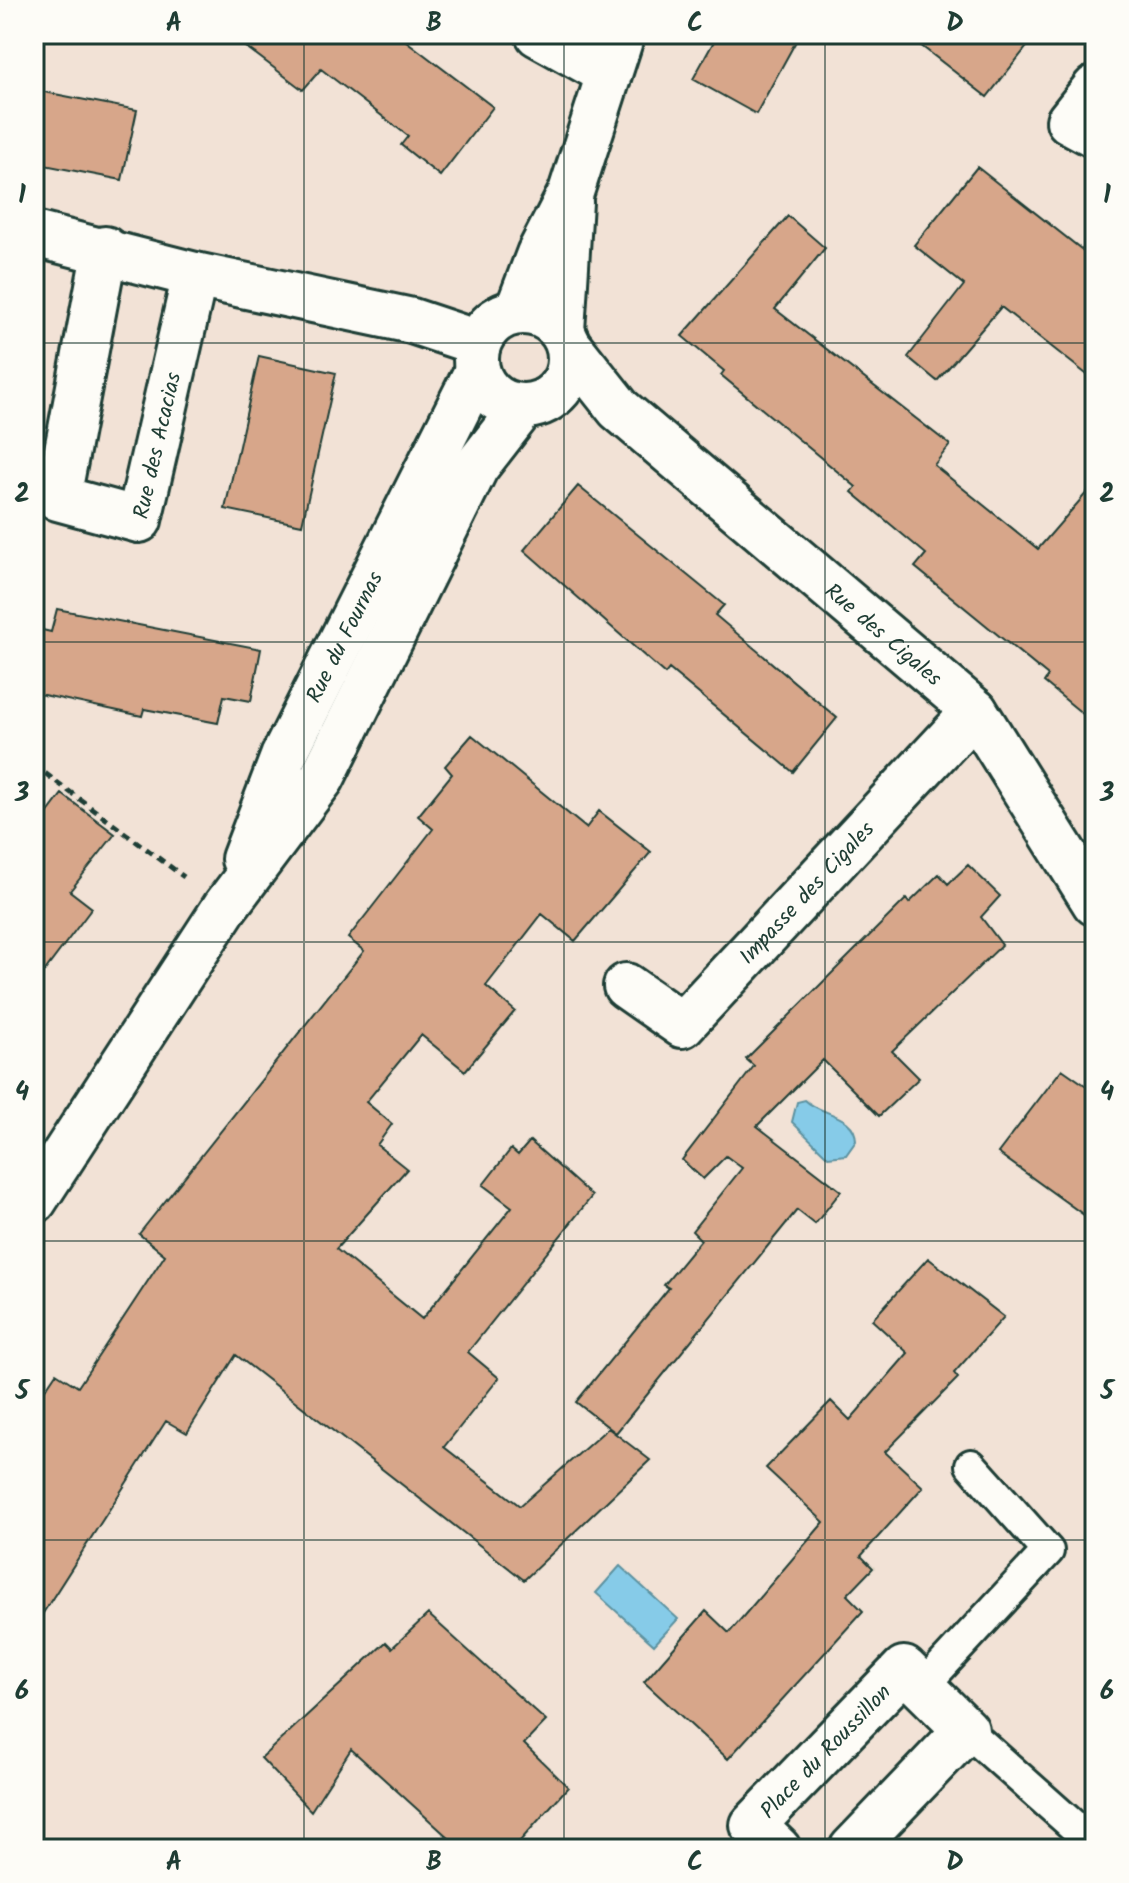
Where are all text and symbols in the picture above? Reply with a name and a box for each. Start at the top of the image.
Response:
text: A [166,3,182,45]
text: B [426,3,442,45]
text: C [687,3,703,45]
text: D [946,3,964,45]
text: 1 [18,175,26,217]
text: 1 [1103,175,1111,217]
street label: Rue des Acacias [125,368,192,523]
text: 2 [14,474,30,516]
text: 2 [1099,474,1115,516]
street label: Rue du Fournas [298,565,394,710]
street label: Rue des Cigales [816,575,950,696]
text: 3 [14,773,29,815]
text: 3 [1099,773,1114,815]
street label: Impasse des Cigales [732,814,884,974]
text: 4 [15,1072,29,1114]
text: 4 [1100,1072,1114,1114]
text: 5 [14,1371,30,1413]
text: 5 [1099,1371,1115,1413]
text: 6 [15,1671,29,1713]
text: 6 [1100,1671,1114,1713]
street label: Place du Roussillon [753,1677,901,1828]
text: A [166,1842,182,1883]
text: B [426,1842,442,1883]
text: C [687,1842,703,1883]
text: D [946,1842,964,1883]

